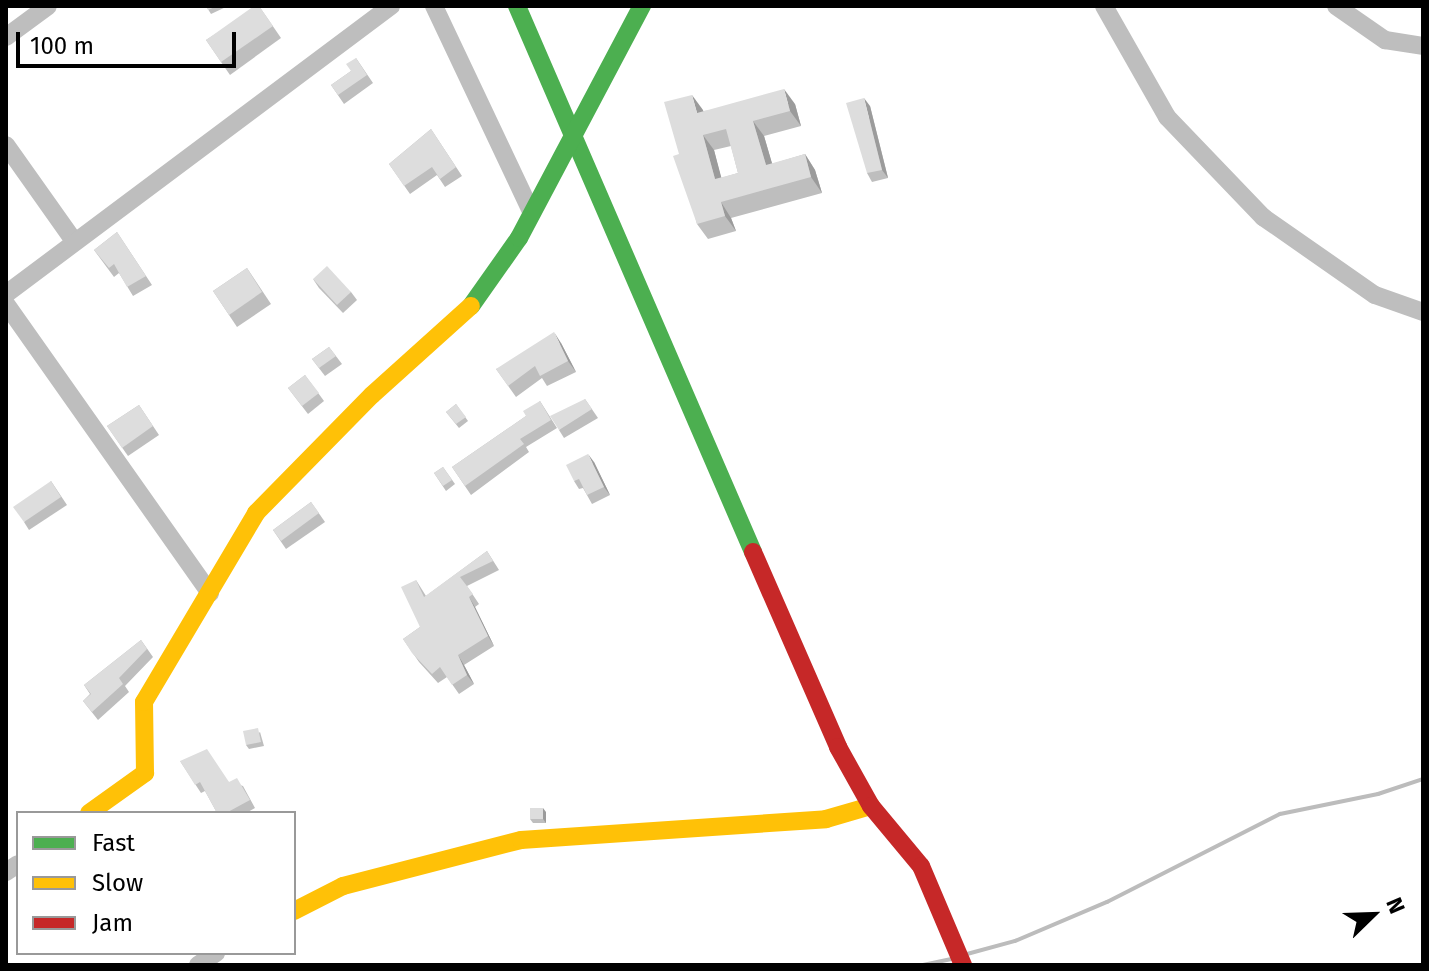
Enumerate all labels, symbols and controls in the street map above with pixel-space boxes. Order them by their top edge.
scale bar [20,16,240,66]
text: 100 m [30,32,94,60]
legend [16,811,296,955]
text: Fast [92,829,135,857]
text: Slow [92,869,143,897]
north arrow [1333,875,1413,955]
text: N [1380,893,1411,917]
text: Jam [92,909,133,937]

